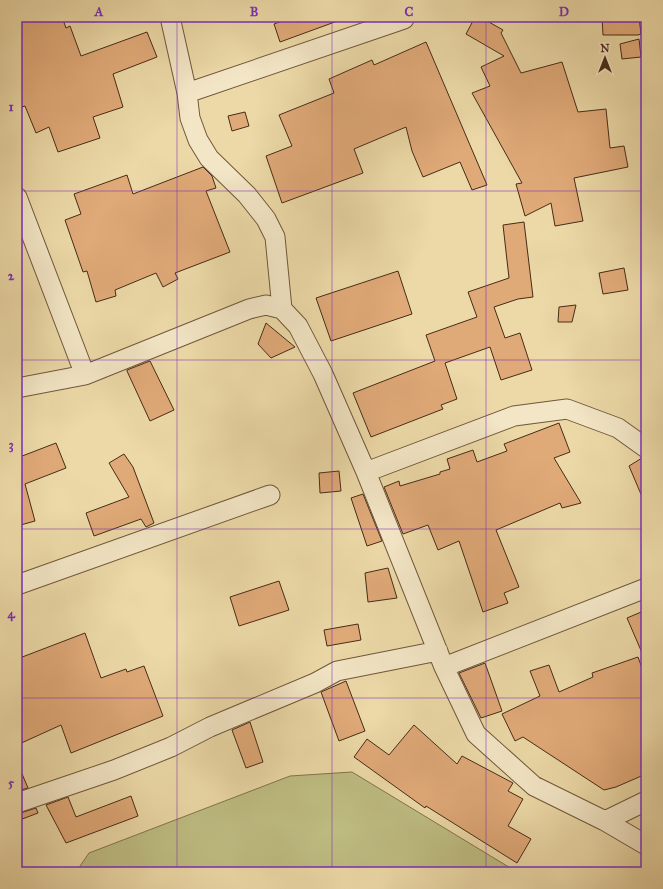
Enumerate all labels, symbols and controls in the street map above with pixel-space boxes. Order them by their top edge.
text: A [94,4,104,20]
text: B [250,4,259,20]
text: C [405,4,414,20]
text: D [559,4,569,20]
north arrow [585,38,625,78]
text: N [600,42,610,55]
text: 1 [8,99,14,115]
text: 2 [8,268,15,284]
text: 3 [8,437,14,453]
text: 4 [7,606,15,622]
text: 5 [8,775,15,791]

